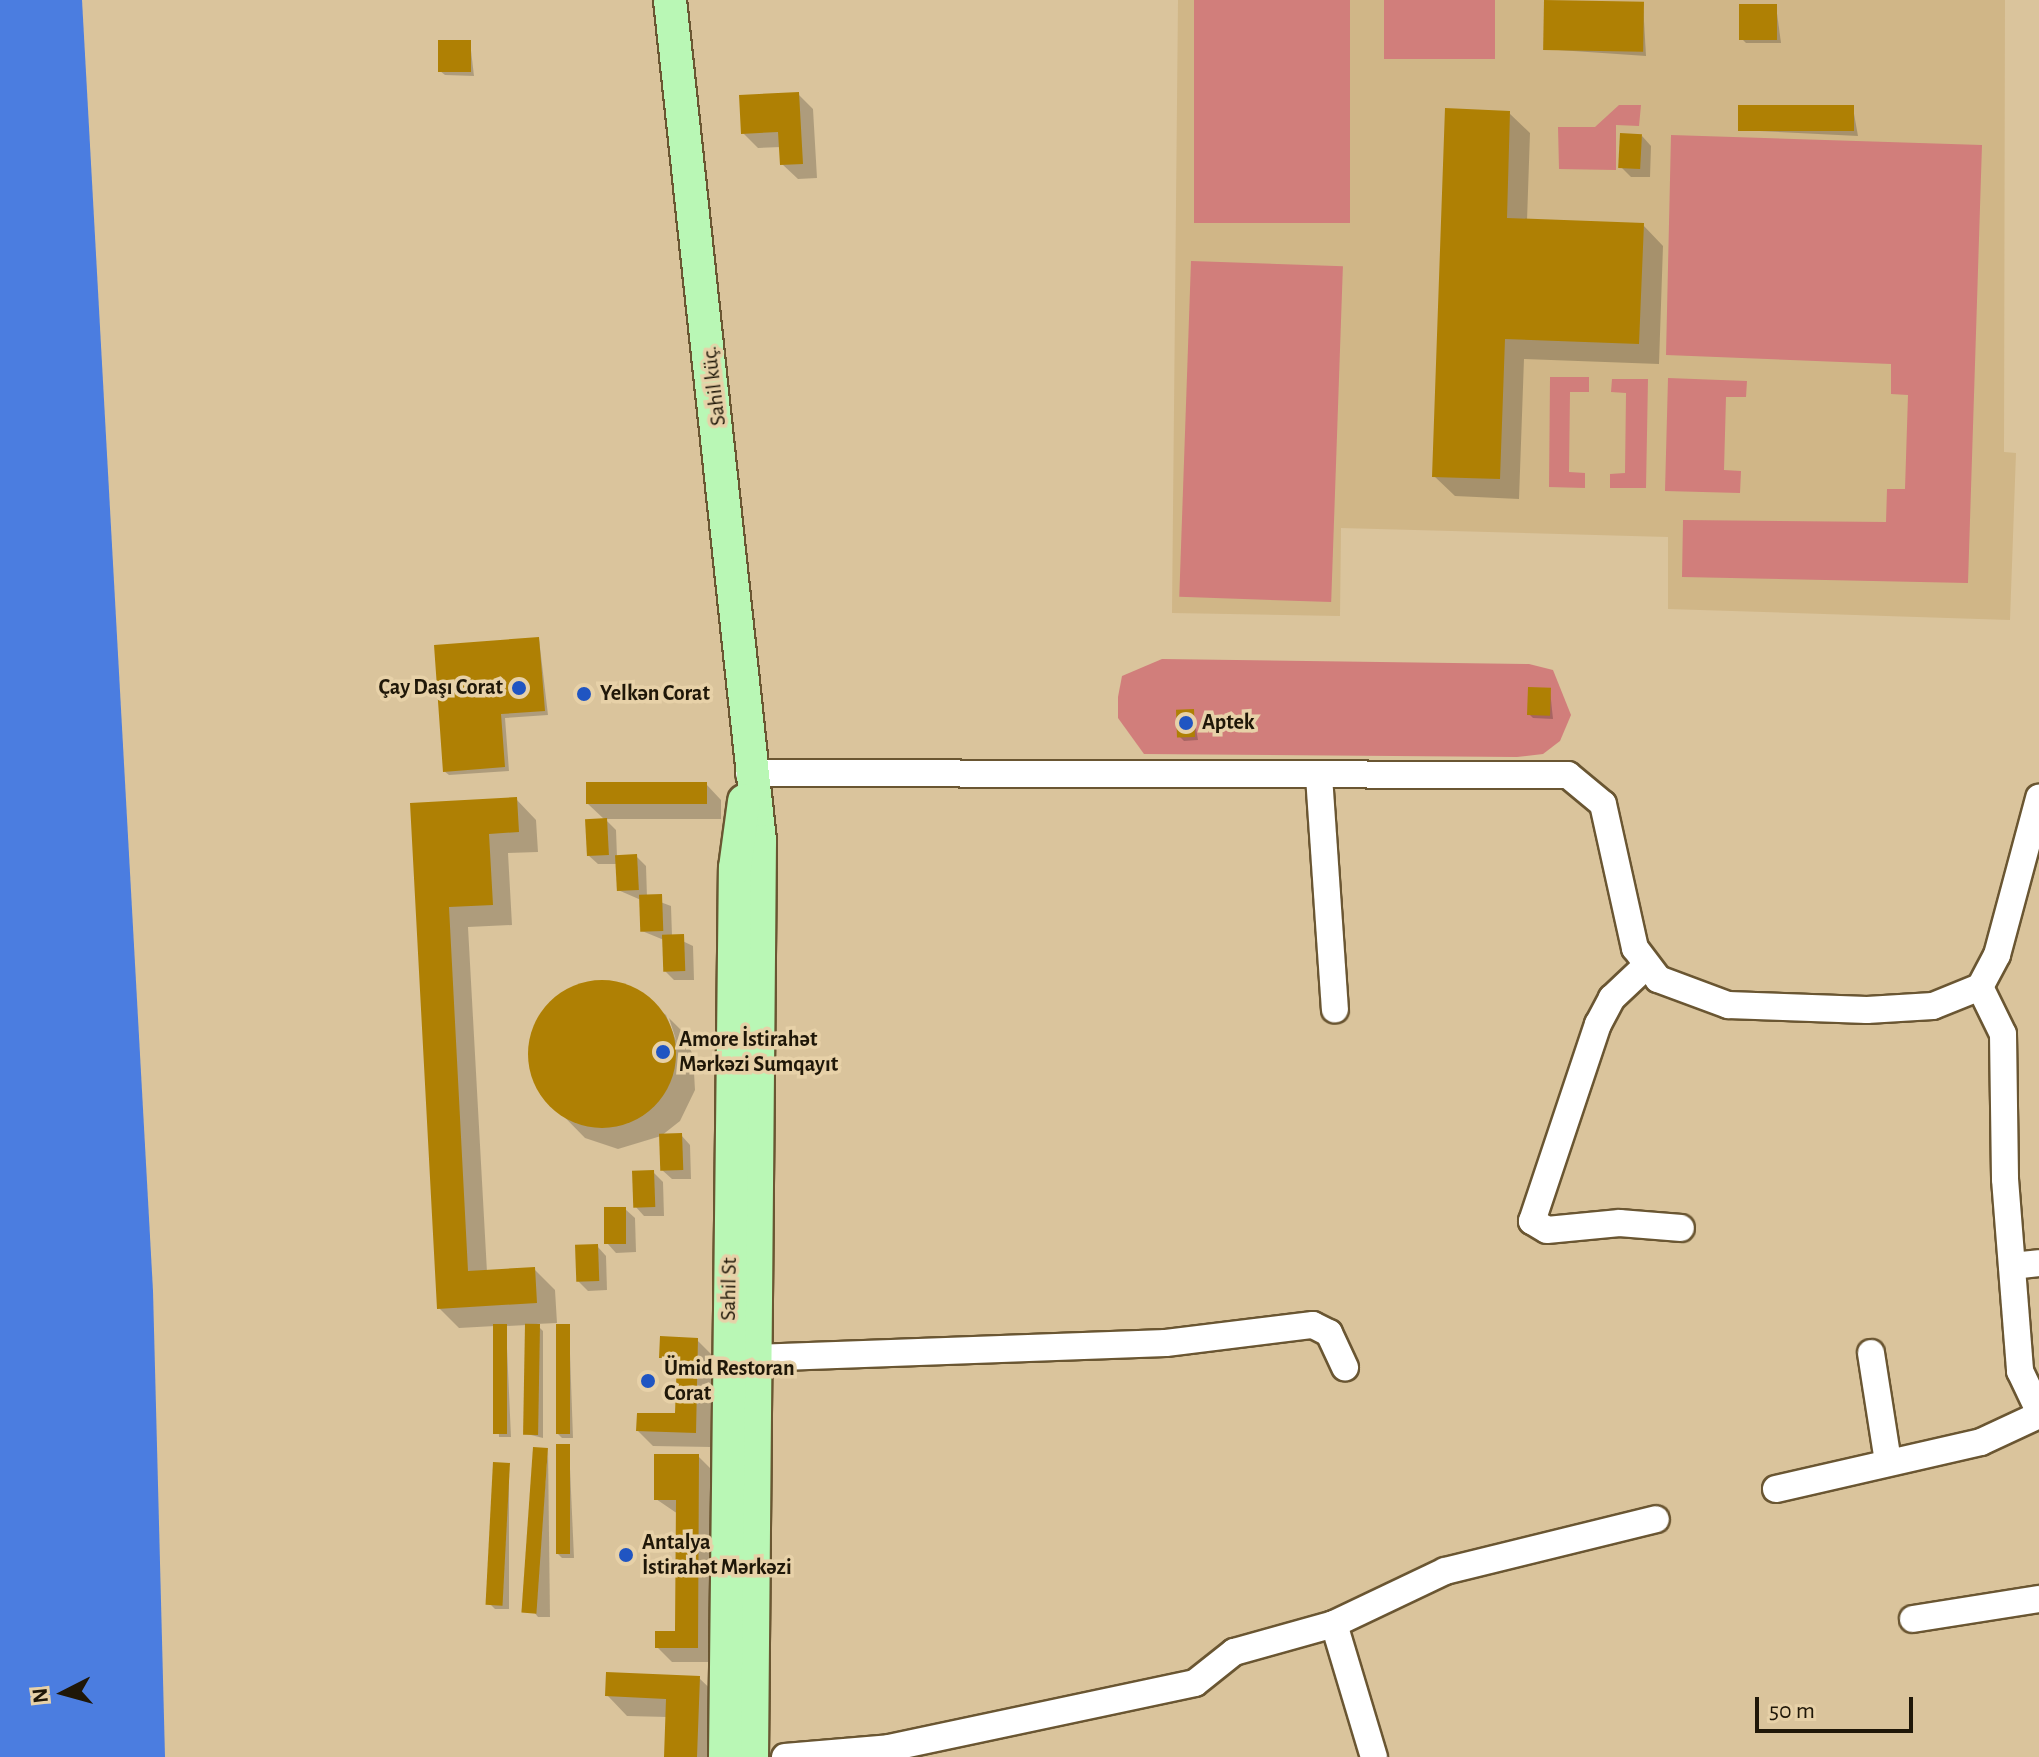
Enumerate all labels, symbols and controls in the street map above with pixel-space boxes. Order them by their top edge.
street label: Sahil küç. [696,345,732,427]
place label: Çay Daşı Corat [378,675,503,701]
marker: Çay Daşı Corat [510,679,528,697]
place label: Yelkən Corat [600,681,710,707]
marker: Yelkən Corat [575,685,593,703]
place label: Aptek [1202,710,1255,736]
marker: Aptek [1177,714,1195,732]
place label: Amore İstirahət Mərkəzi Sumqayıt [679,1026,838,1078]
marker: Amore İstirahət Mərkəzi Sumqayıt [654,1043,672,1061]
street label: Sahil St [715,1257,743,1321]
place label: Ümid Restoran Corat [664,1355,795,1406]
marker: Ümid Restoran Corat [639,1372,657,1390]
place label: Antalya İstirahət Mərkəzi [642,1529,792,1580]
marker: Antalya İstirahət Mərkəzi [617,1546,635,1564]
north arrow [24,1653,104,1733]
scale bar [1759,1681,1917,1731]
text: N [28,1687,52,1704]
text: 50 m [1769,1699,1815,1723]

